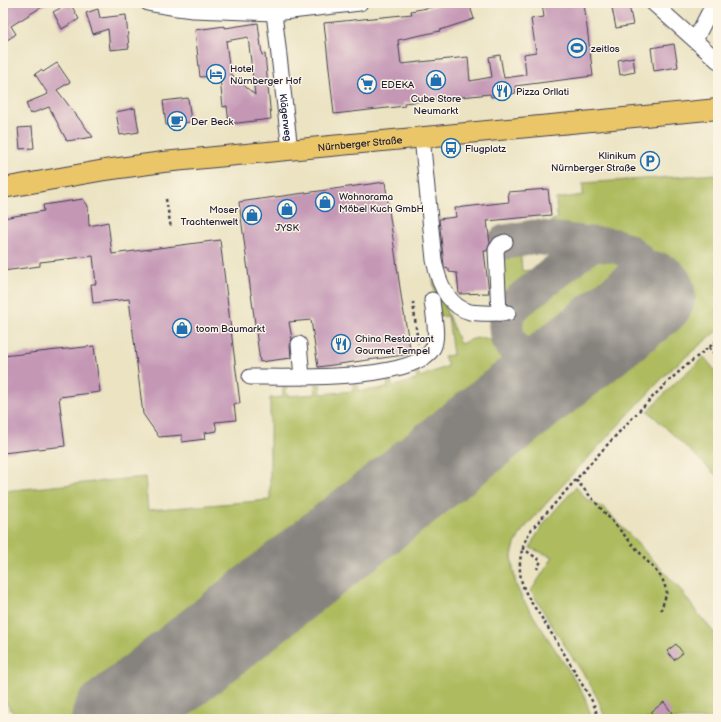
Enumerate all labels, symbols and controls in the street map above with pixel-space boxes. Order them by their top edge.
sports icon: zeitlos [566,37,588,59]
place label: zeitlos [591,43,620,55]
hotel icon: Hotel Nürnberger Hof [205,63,227,85]
place label: Hotel Nürnberger Hof [230,63,302,87]
shop icon: Cube Store Neumarkt [425,69,447,91]
supermarket icon: EDEKA [356,73,378,95]
place label: EDEKA [381,79,415,91]
restaurant icon: Pizza Orllati [491,80,513,102]
place label: Pizza Orllati [516,86,569,98]
street label: Klägerweg [276,93,294,142]
place label: Cube Store Neumarkt [411,93,461,117]
cafe icon: Der Beck [166,110,188,132]
place label: Der Beck [191,116,233,128]
street label: Nürnberger Straße [317,134,403,154]
bus stop icon: Flugplatz [440,137,462,159]
place label: Flugplatz [465,143,506,155]
place label: Klinikum Nürnberger Straße [551,150,636,174]
parking icon: Klinikum Nürnberger Straße [639,150,661,172]
shop icon: Wohnorama Möbel Kuch GmbH [314,191,336,213]
place label: Wohnorama Möbel Kuch GmbH [339,191,424,215]
shop icon: JYSK [276,198,298,220]
place label: Moser Trachtenwelt [180,204,238,228]
shop icon: Moser Trachtenwelt [241,204,263,226]
place label: JYSK [275,222,299,234]
shop icon: toom Baumarkt [171,317,193,339]
place label: toom Baumarkt [196,323,265,335]
restaurant icon: China Restaurant Gourmet Tempel [330,333,352,355]
place label: China Restaurant Gourmet Tempel [355,333,434,357]

